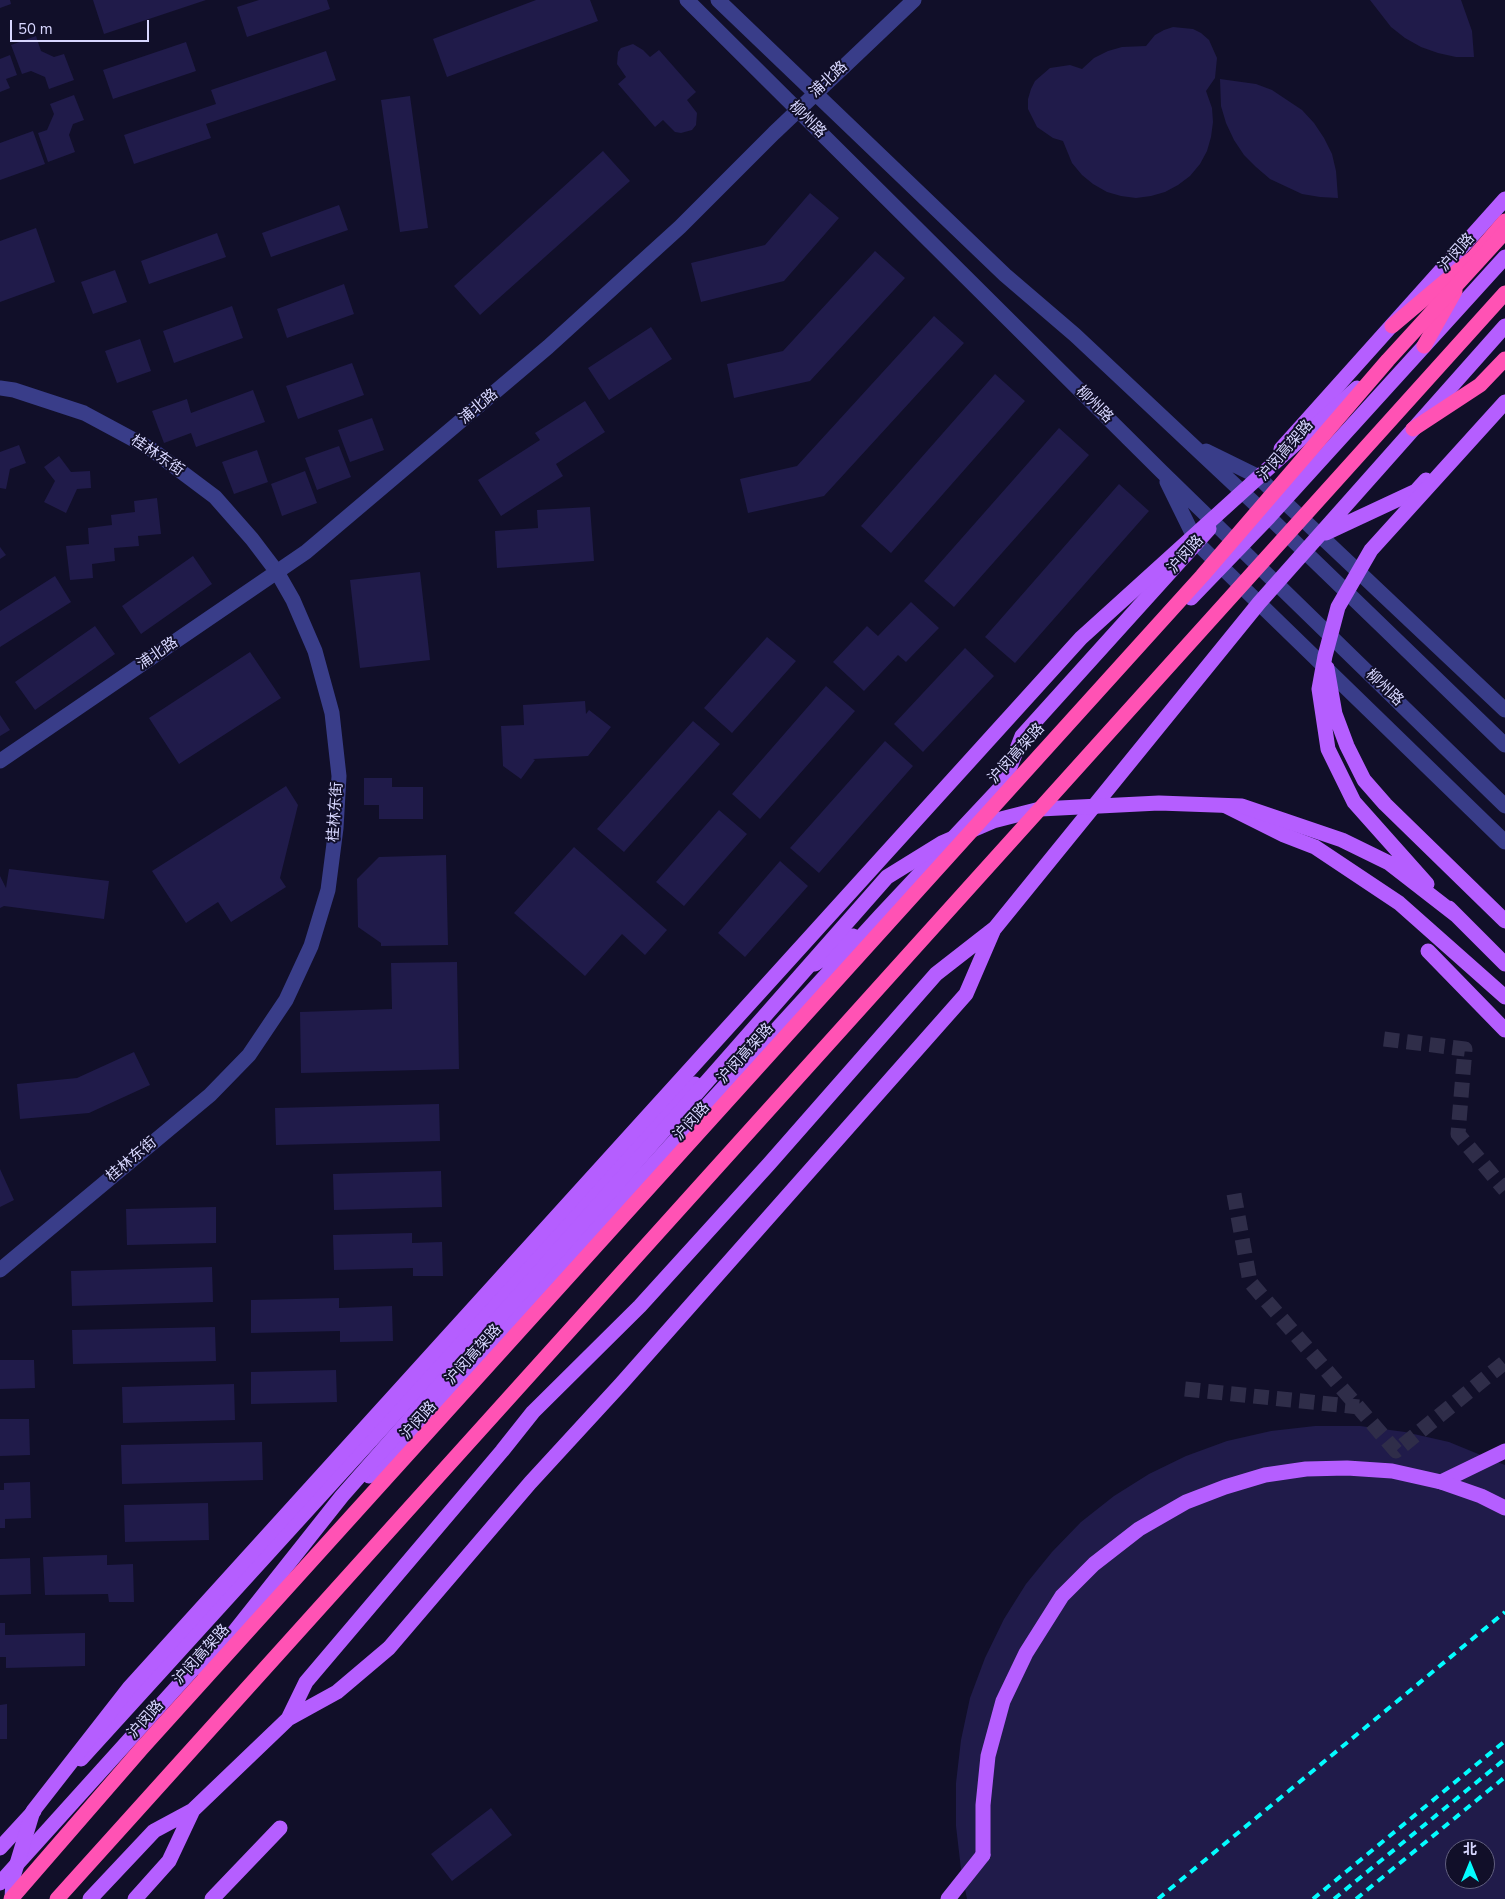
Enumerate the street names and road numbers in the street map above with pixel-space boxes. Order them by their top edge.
street label: 浦北路 [806,58,852,102]
street label: 柳州路 [785,98,829,142]
street label: 沪闵路 [1435,230,1479,276]
street label: 柳州路 [1072,383,1116,427]
street label: 浦北路 [456,386,502,428]
street label: 沪闵高架路 [1255,417,1317,485]
street label: 桂林东街 [127,432,187,480]
street label: 沪闵路 [1164,532,1208,578]
street label: 浦北路 [134,634,182,674]
street label: 柳州路 [1362,666,1406,710]
street label: 沪闵高架路 [985,720,1049,788]
street label: 桂林东街 [325,781,347,843]
street label: 沪闵高架路 [714,1020,778,1088]
street label: 沪闵路 [670,1099,714,1145]
street label: 桂林东街 [103,1134,161,1186]
street label: 沪闵高架路 [442,1321,506,1389]
street label: 沪闵路 [397,1398,441,1444]
street label: 沪闵高架路 [170,1621,234,1689]
street label: 沪闵路 [124,1697,168,1743]

